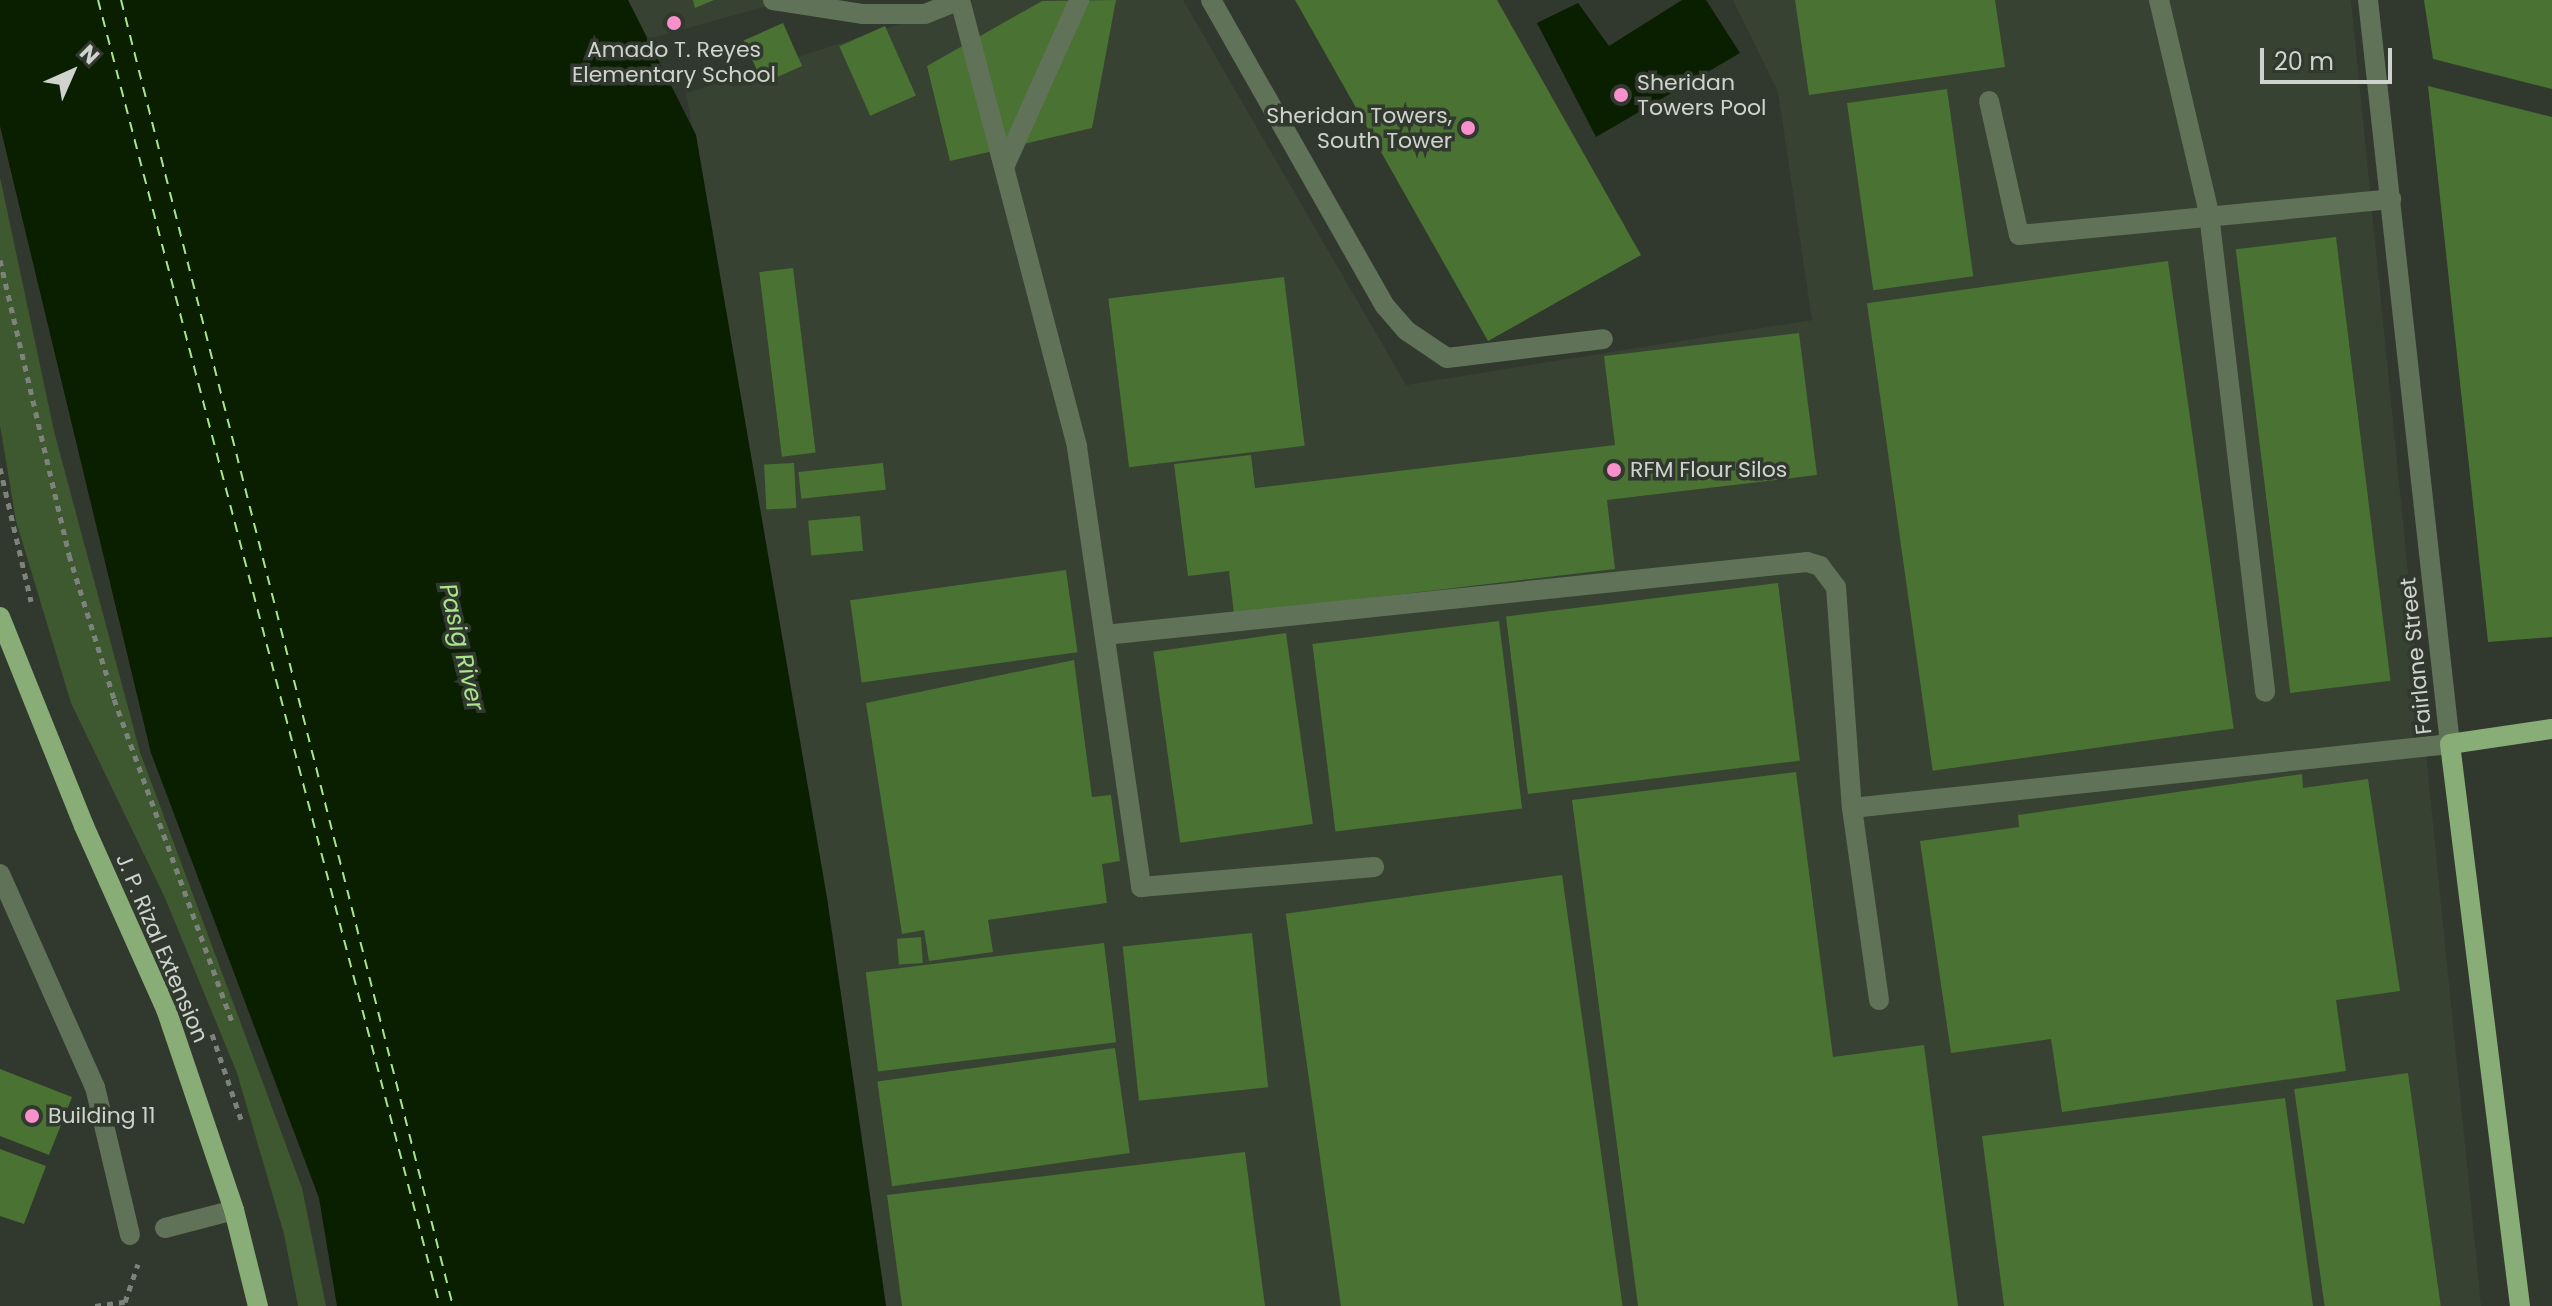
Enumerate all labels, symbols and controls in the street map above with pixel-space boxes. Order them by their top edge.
marker: Amado T. Reyes Elementary School [665,14,683,32]
north arrow [32,32,112,112]
scale bar [2264,32,2396,82]
place label: Amado T. Reyes Elementary School [572,36,776,88]
text: N [73,38,106,71]
text: 20 m [2274,45,2334,78]
place label: Sheridan Towers Pool [1637,69,1767,120]
marker: Sheridan Towers Pool [1612,86,1630,104]
place label: Sheridan Towers, South Tower [1266,102,1452,154]
marker: Sheridan Towers, South Tower [1459,119,1477,137]
place label: RFM Flour Silos [1630,457,1787,483]
marker: RFM Flour Silos [1605,461,1623,479]
street label: Fairlane Street [2395,576,2437,736]
water label: Pasig River [433,581,491,713]
street label: J. P. Rizal Extension [110,849,214,1047]
place label: Building 11 [48,1103,156,1129]
marker: Building 11 [23,1107,41,1125]

